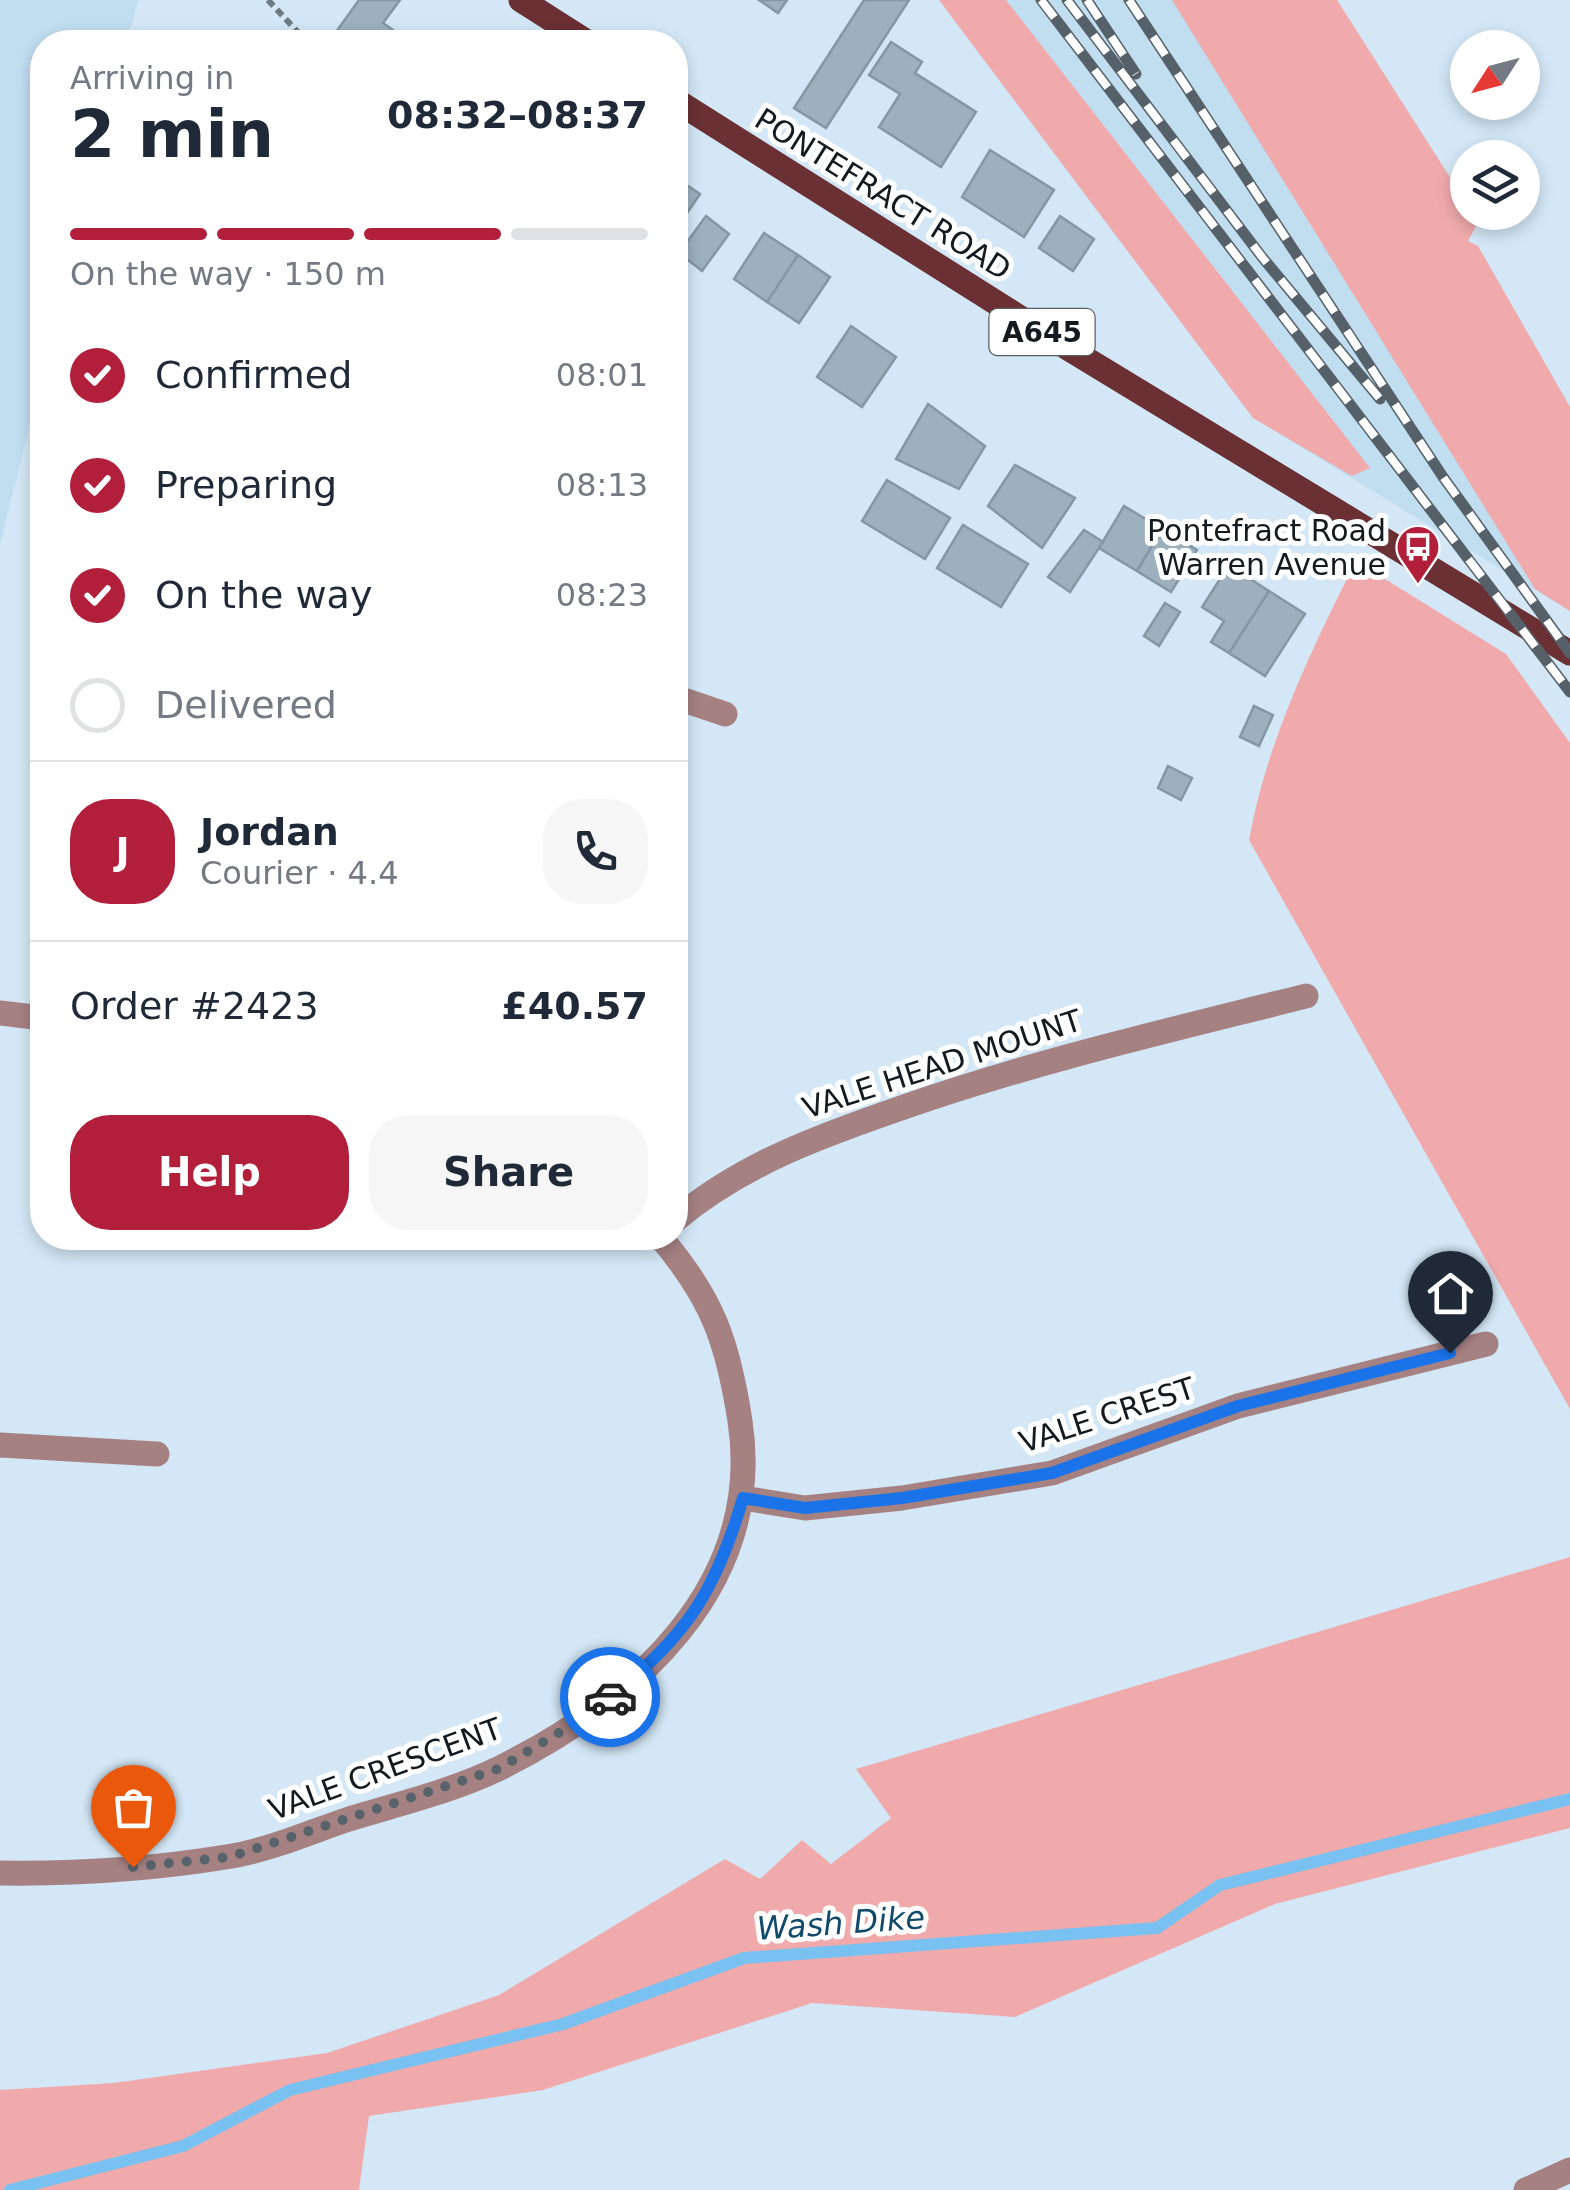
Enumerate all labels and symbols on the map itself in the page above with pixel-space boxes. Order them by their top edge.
north arrow [1450,30,1540,120]
street label: PONTEFRACT ROAD [749,101,1017,287]
road number: A645 [990,309,1094,355]
place label: Pontefract Road Warren Avenue [1147,513,1386,582]
bus stop icon: Pontefract Road Warren Avenue [1395,524,1441,585]
street label: VALE HEAD MOUNT [798,1002,1087,1126]
pin [1408,1251,1493,1354]
street label: VALE CREST [1015,1370,1200,1460]
courier [560,1647,660,1747]
street label: VALE CRESCENT [264,1710,507,1827]
pin [91,1765,176,1868]
water label: Wash Dike [756,1898,926,1948]

